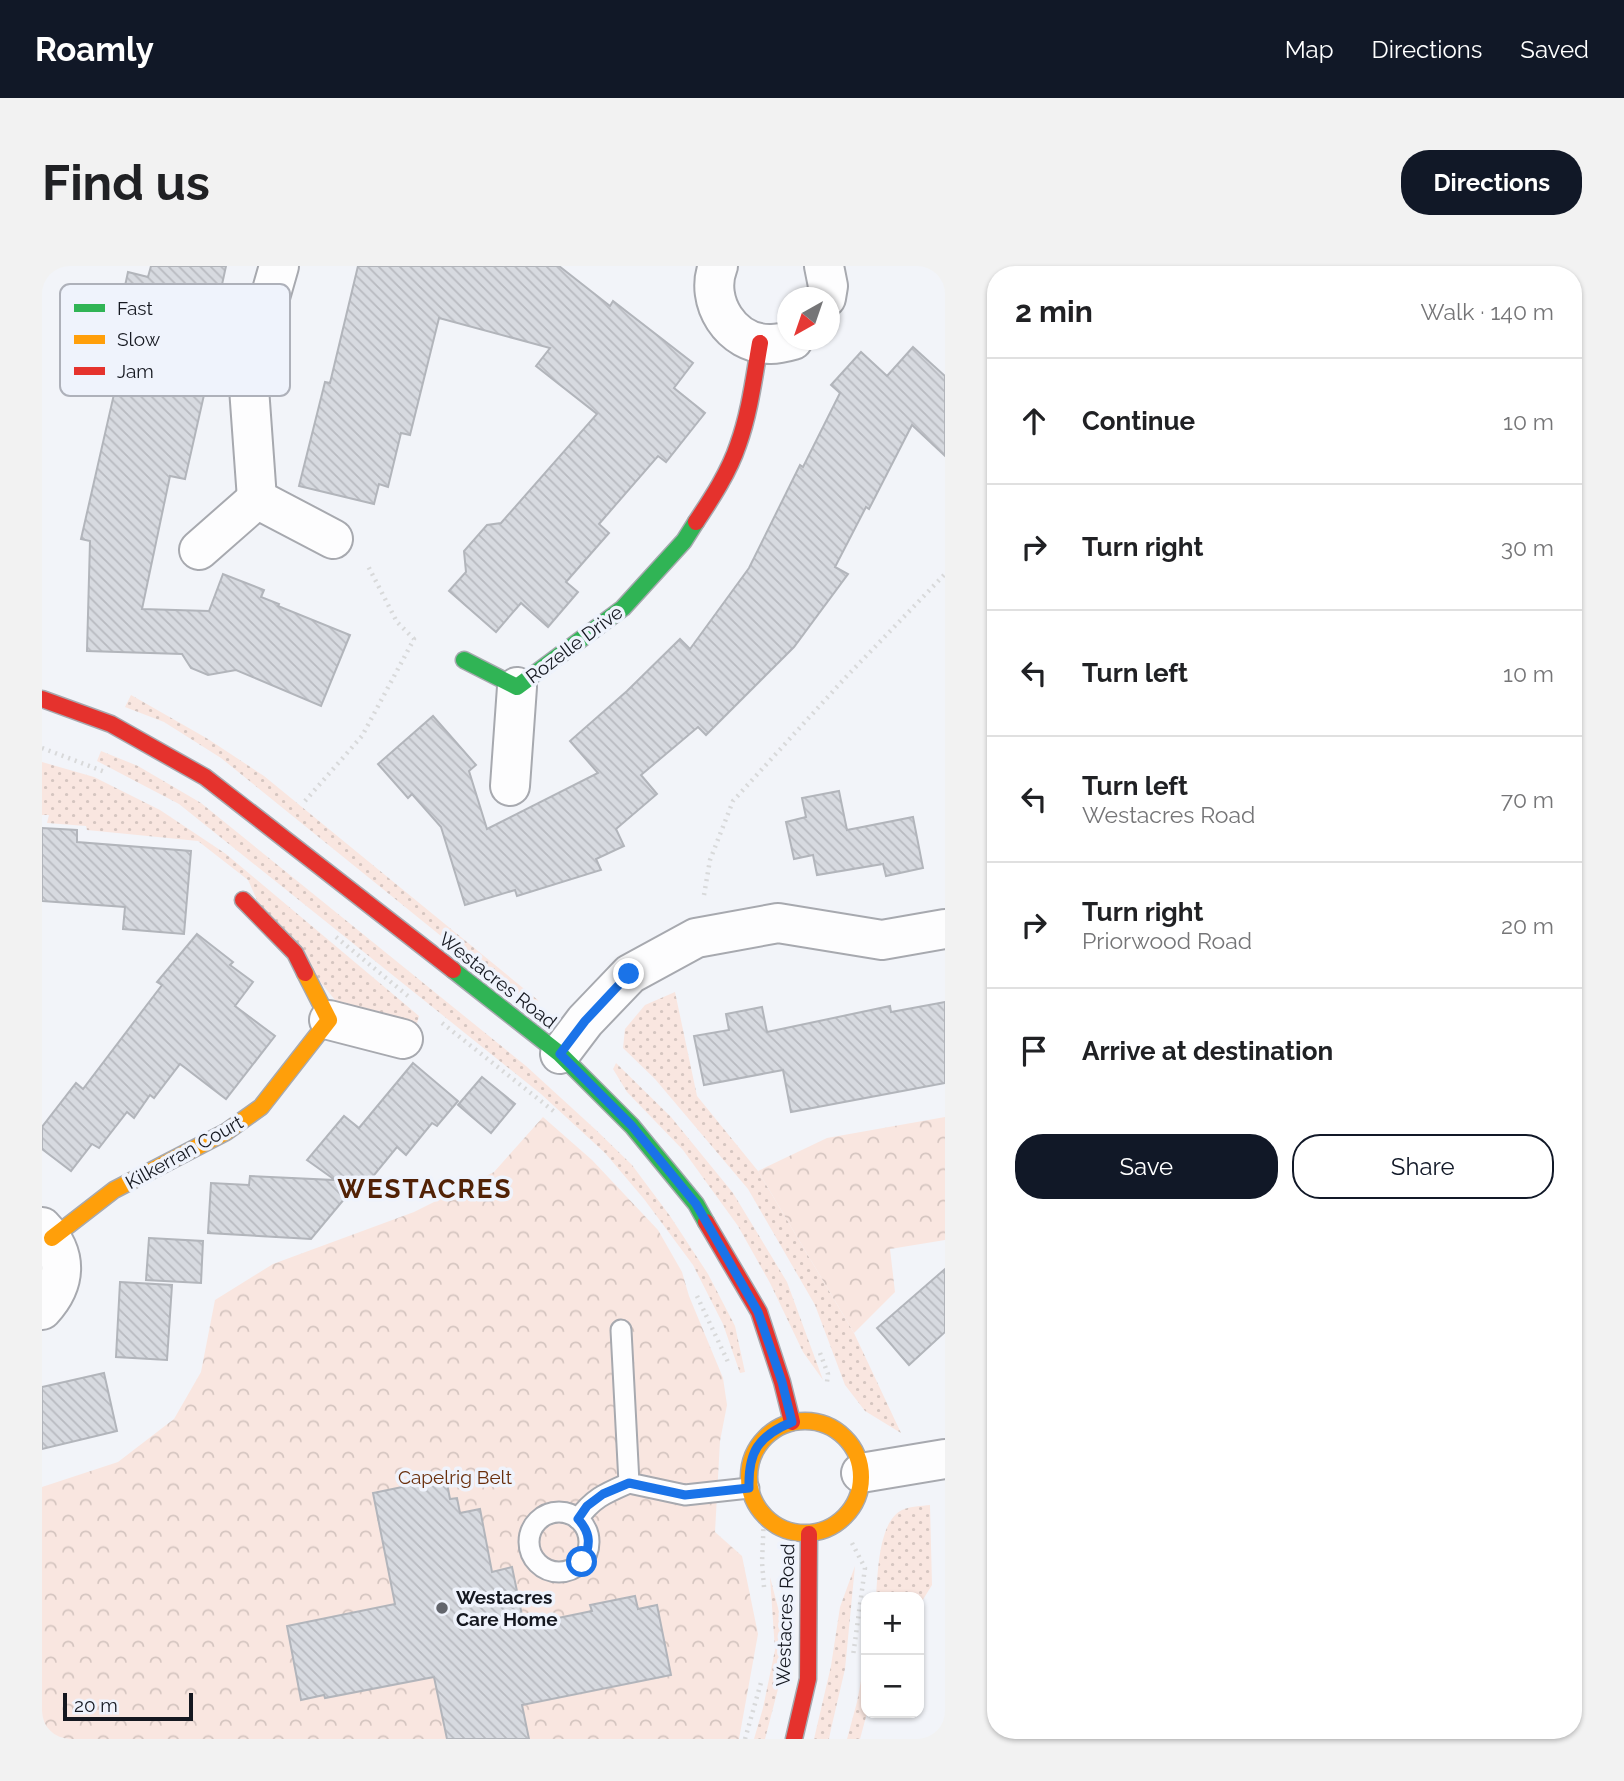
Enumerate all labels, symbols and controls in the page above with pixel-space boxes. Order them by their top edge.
text: Roamly [35,30,154,69]
text: Map [1285,35,1334,64]
text: Directions [1372,35,1482,64]
text: Saved [1520,35,1589,64]
button: Directions [1401,150,1582,215]
text: Find us [42,154,210,211]
legend [60,284,290,396]
north arrow [777,287,840,350]
text: 2 min [1015,294,1093,329]
text: Fast [117,297,153,319]
text: Walk · 140 m [1421,298,1554,325]
text: Slow [117,328,161,350]
text: Jam [117,360,154,382]
icon: ahead [1015,402,1053,440]
text: Continue [1082,406,1195,436]
text: 10 m [1503,408,1554,435]
icon: right [1015,528,1053,566]
text: Turn right [1082,532,1203,562]
text: 30 m [1501,534,1554,561]
street label: Rozelle Drive [521,601,627,687]
icon: left [1015,654,1053,692]
text: Turn left [1082,658,1188,688]
text: 10 m [1503,660,1554,687]
text: Turn left [1082,771,1188,801]
icon: left [1015,780,1053,818]
text: 70 m [1501,786,1554,813]
text: Westacres Road [1082,801,1255,828]
text: Turn right [1082,897,1203,927]
icon: right [1015,906,1053,944]
text: 20 m [1501,912,1554,939]
street label: Westacres Road [435,927,561,1033]
text: Priorwood Road [1082,927,1252,954]
route end [613,958,644,989]
icon: arrive [1015,1032,1053,1070]
text: Arrive at destination [1082,1036,1333,1066]
street label: Kilkerran Court [122,1110,247,1193]
button: Save [1015,1134,1278,1199]
button: Share [1292,1134,1554,1199]
district label: WESTACRES [338,1174,512,1204]
park label: Capelrig Belt [398,1466,513,1488]
street label: Westacres Road [772,1543,798,1687]
route start [566,1546,597,1577]
place label: Westacres Care Home [456,1586,558,1630]
map controls [861,1592,924,1718]
button: + [861,1592,924,1655]
marker: Westacres Care Home [434,1600,450,1616]
button: − [861,1655,924,1718]
scale bar [63,1690,192,1722]
text: 20 m [74,1694,118,1716]

